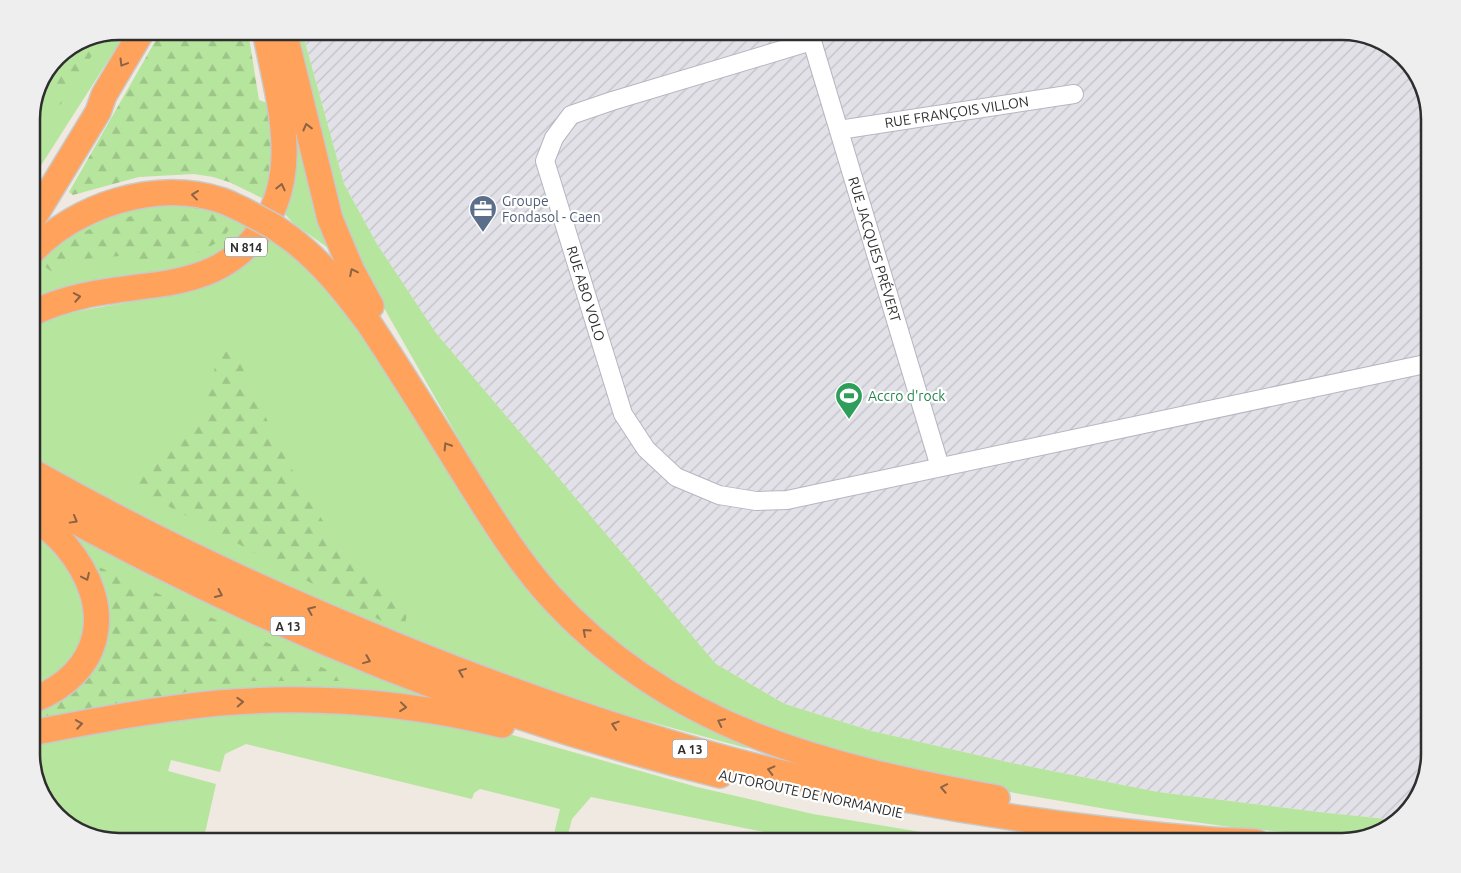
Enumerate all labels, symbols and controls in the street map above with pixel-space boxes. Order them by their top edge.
one-way arrow [119,58,129,67]
street label: RUE FRANÇOIS VILLON [883,93,1030,131]
one-way arrow [302,122,313,131]
street label: RUE JACQUES PRÉVERT [845,175,904,324]
one-way arrow [275,183,286,192]
one-way arrow [190,190,198,201]
place label: Groupe Fondasol - Caen [502,193,601,225]
office icon: Groupe Fondasol - Caen [468,194,498,233]
road number: N 814 [225,238,267,256]
street label: RUE ABO VOLO [564,244,608,343]
one-way arrow [349,268,359,277]
one-way arrow [73,293,81,303]
sports icon: Accro d'rock [834,381,864,420]
place label: Accro d'rock [868,388,945,404]
one-way arrow [444,443,454,452]
one-way arrow [69,514,78,524]
one-way arrow [80,572,91,581]
one-way arrow [214,588,223,599]
one-way arrow [307,606,316,616]
road number: A 13 [270,616,306,636]
one-way arrow [583,629,592,638]
one-way arrow [362,653,371,664]
one-way arrow [458,668,466,678]
one-way arrow [237,696,245,707]
one-way arrow [399,701,407,712]
one-way arrow [718,718,727,728]
one-way arrow [75,719,84,729]
one-way arrow [611,721,620,731]
road number: A 13 [672,740,708,759]
one-way arrow [768,766,776,776]
street label: AUTOROUTE DE NORMANDIE [717,767,905,821]
one-way arrow [939,783,948,793]

